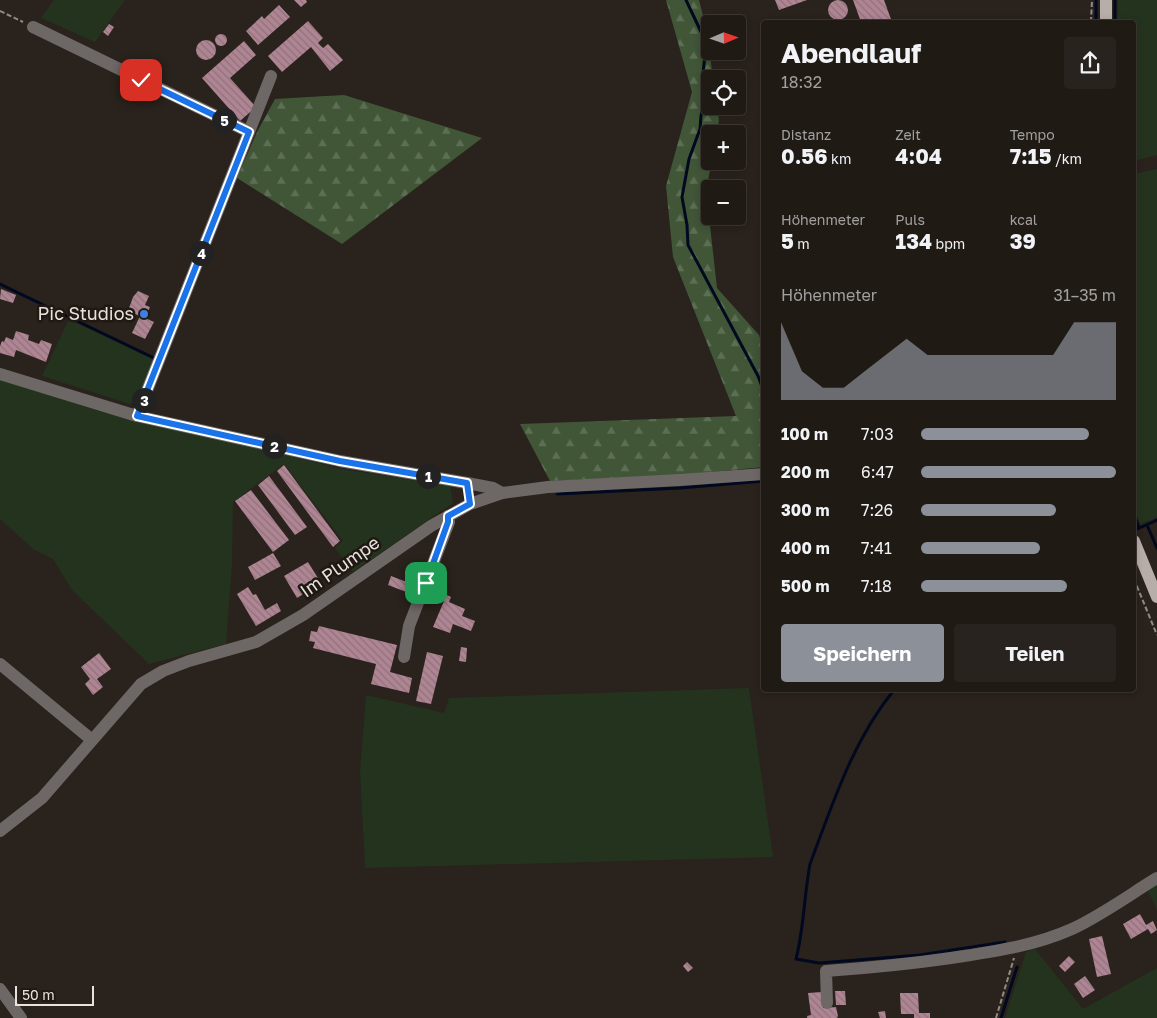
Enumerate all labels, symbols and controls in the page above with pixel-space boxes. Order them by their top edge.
north arrow [701,15,746,60]
map controls [701,15,746,225]
text: Abendlauf [781,36,921,69]
button: share [1064,37,1116,89]
pin [120,59,162,101]
icon: check [127,66,155,94]
button: locate [701,70,746,115]
text: 18:32 [781,72,822,92]
pin: 5 [212,108,236,132]
text: 5 [220,112,229,129]
button: + [701,125,746,170]
text: Distanz [781,126,831,143]
text: Zeit [895,126,921,143]
text: Tempo [1010,126,1055,143]
text: 0.56 [781,143,828,169]
text: 4:04 [895,143,942,169]
text: 7:15 [1010,143,1051,169]
text: km [828,150,851,167]
text: /km [1051,150,1082,167]
button: − [701,180,746,225]
text: Höhenmeter [781,211,865,228]
text: Puls [895,211,925,228]
text: kcal [1010,211,1037,228]
text: 5 [781,228,794,254]
text: 134 [895,228,932,254]
text: 39 [1010,228,1036,254]
text: m [794,235,810,252]
text: bpm [932,235,965,252]
pin: 4 [188,240,214,266]
text: 4 [197,245,206,262]
text: Höhenmeter [781,285,877,305]
text: 31–35 m [1054,285,1116,305]
place label: Pic Studios [38,302,134,324]
marker: Pic Studios [138,308,150,320]
pin: 3 [132,388,156,412]
text: 3 [140,392,149,409]
text: 100 m [781,424,828,444]
text: 7:03 [861,424,894,444]
pin: 2 [262,434,286,458]
text: 2 [270,438,279,455]
text: 200 m [781,462,830,482]
text: 6:47 [861,462,894,482]
pin: 1 [416,464,440,488]
text: 1 [425,468,432,485]
text: 300 m [781,500,830,520]
text: 7:26 [861,500,893,520]
street label: Im Plumpe [295,531,383,602]
text: 400 m [781,538,830,558]
text: 7:41 [861,538,892,558]
pin [405,562,447,604]
icon: arrive [412,569,440,597]
text: 500 m [781,576,830,596]
text: 7:18 [861,576,892,596]
button: Speichern [781,624,944,682]
button: Teilen [954,624,1116,682]
scale bar [15,983,94,1006]
text: 50 m [22,986,55,1003]

